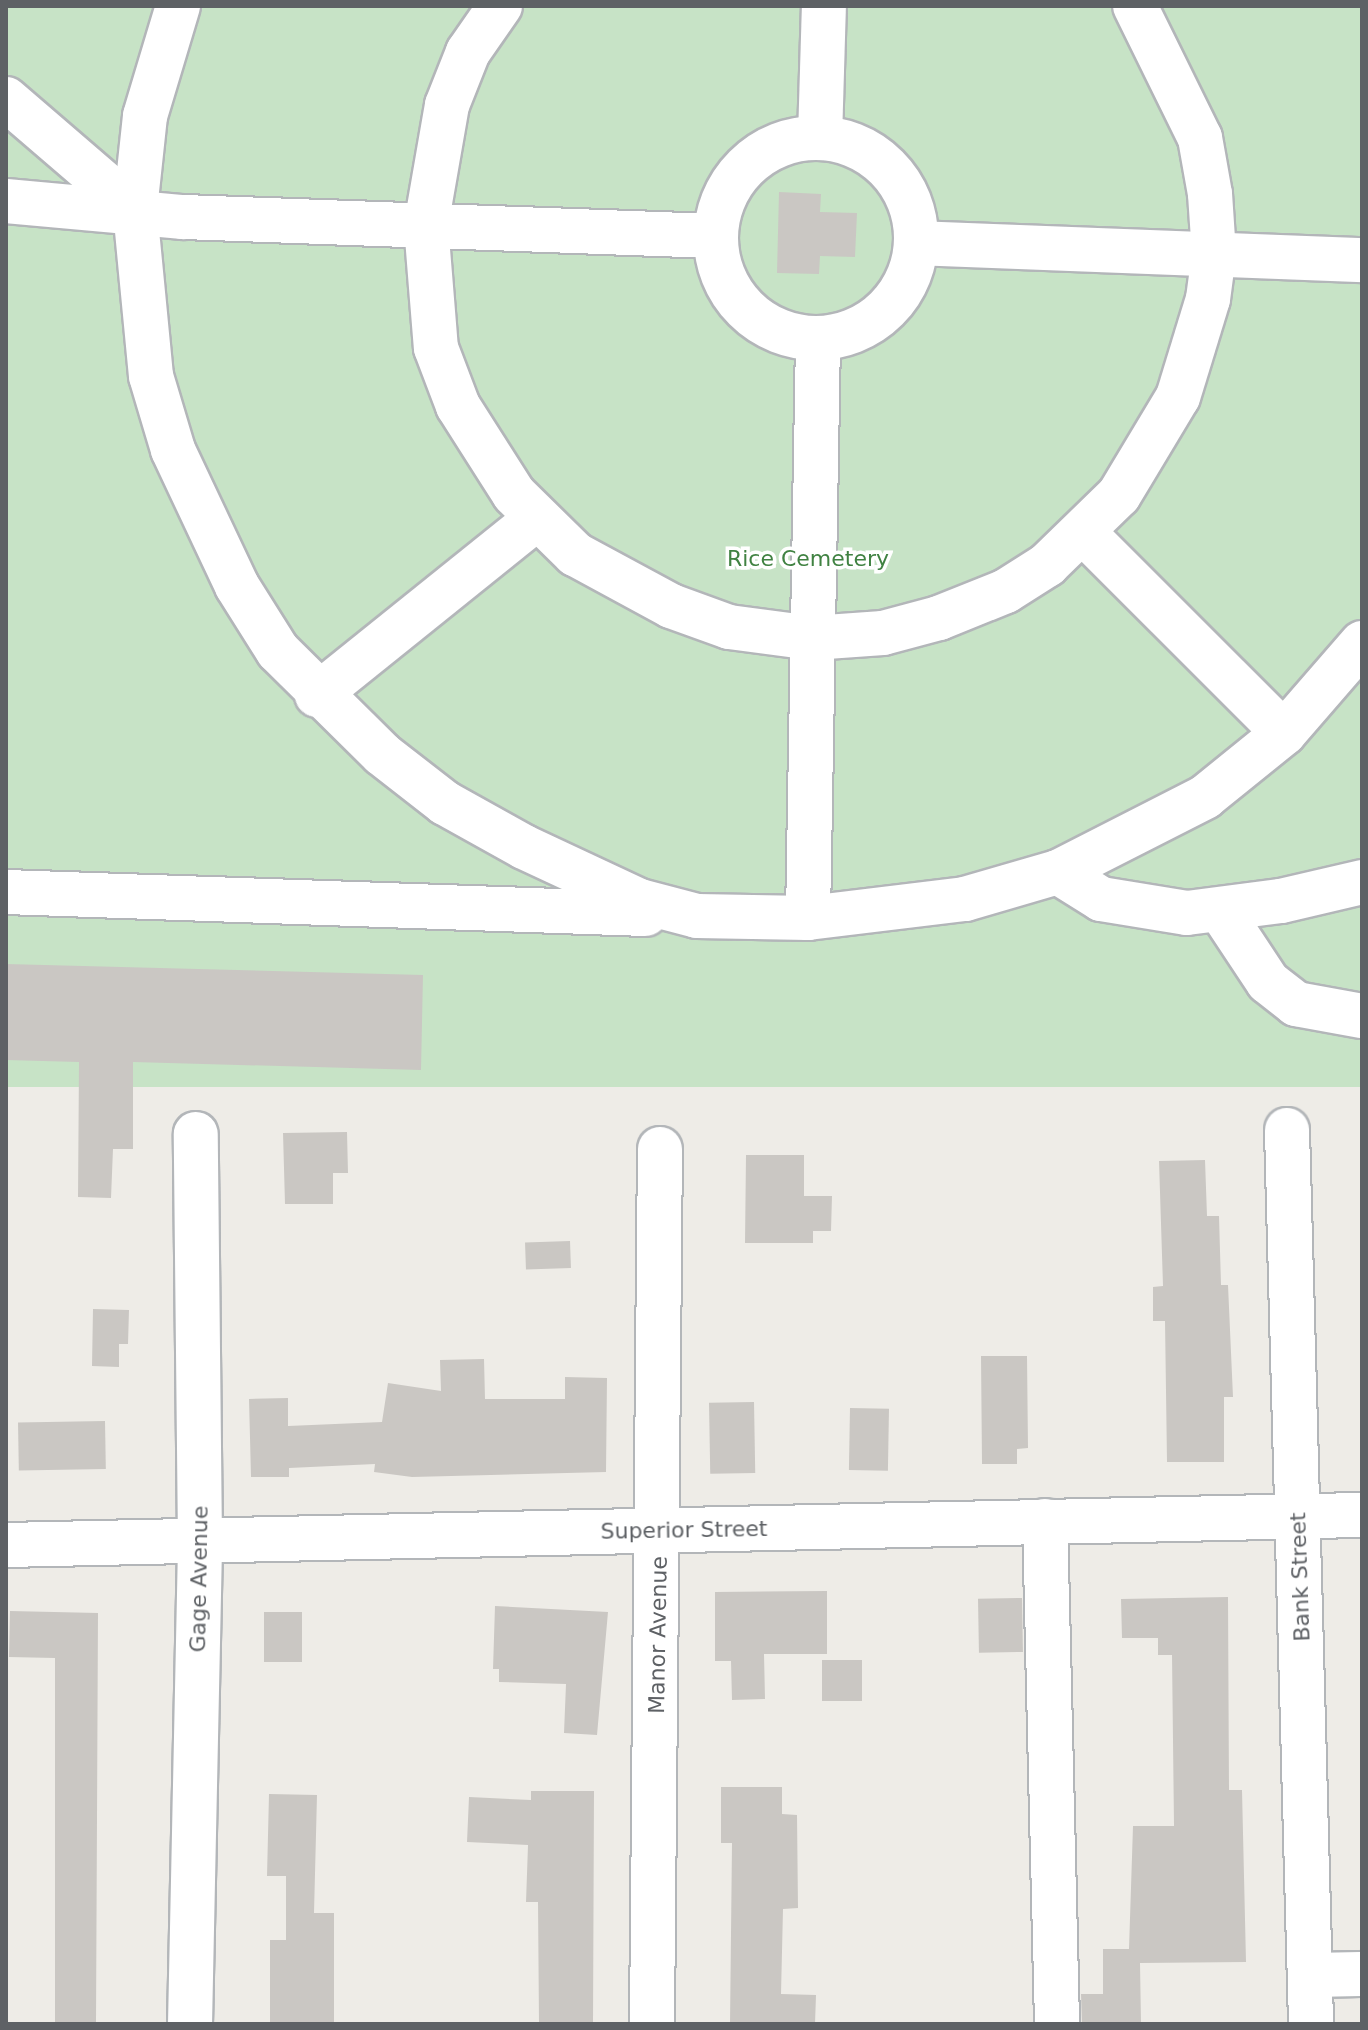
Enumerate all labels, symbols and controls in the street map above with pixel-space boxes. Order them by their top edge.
park label: Rice Cemetery [727,546,889,572]
street label: Gage Avenue [185,1505,213,1653]
street label: Bank Street [1285,1512,1315,1642]
street label: Superior Street [600,1515,768,1545]
street label: Manor Avenue [643,1556,673,1714]

